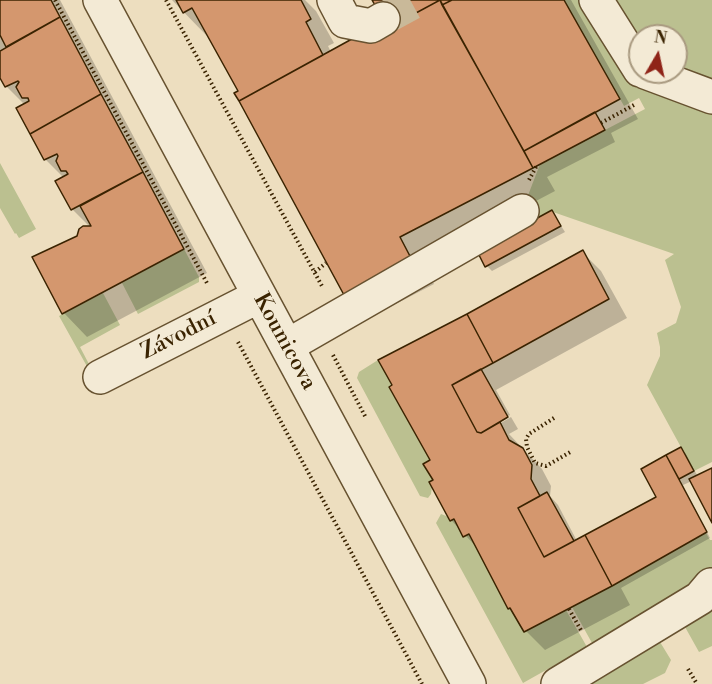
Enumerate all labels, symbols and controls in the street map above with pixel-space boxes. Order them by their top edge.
north arrow [628,24,688,84]
text: N [653,27,668,49]
street label: Kounicova [247,289,321,395]
street label: Závodní [137,306,221,366]

